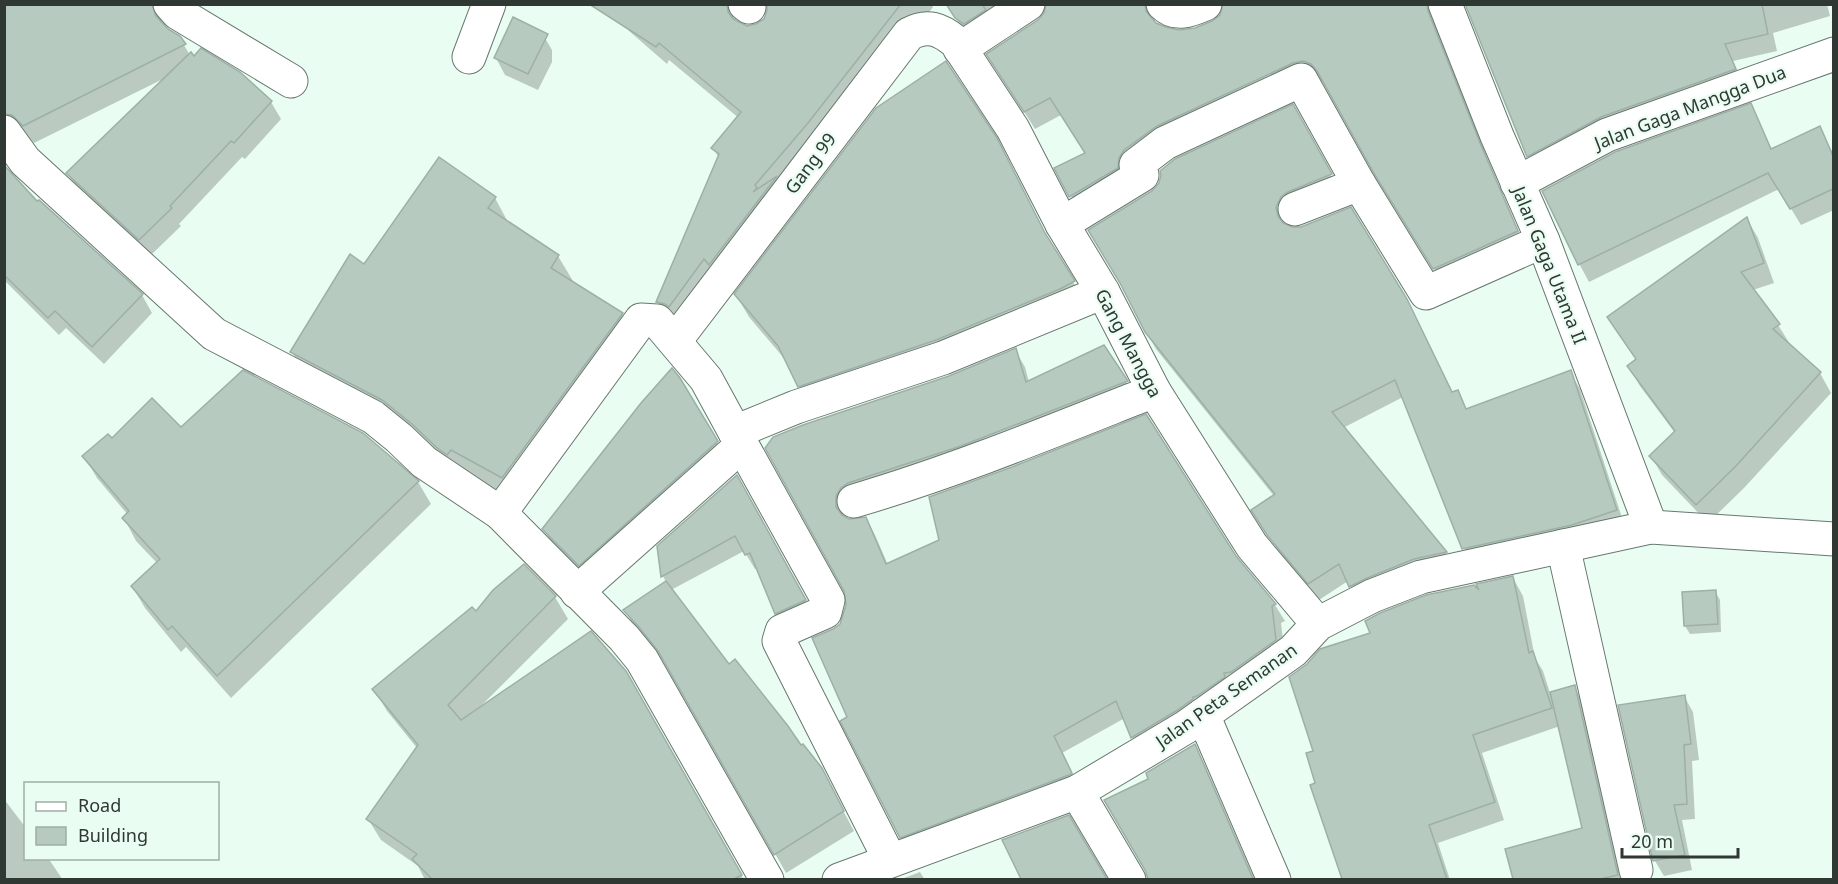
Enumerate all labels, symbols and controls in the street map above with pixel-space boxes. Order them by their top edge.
street label: Jalan Gaga Mangga Dua [1589,59,1789,155]
street label: Gang 99 [779,128,841,198]
street label: Jalan Gaga Utama II [1507,181,1593,347]
street label: Gang Mangga [1090,284,1168,402]
street label: Jalan Peta Semanan [1149,637,1301,754]
legend [24,782,219,860]
text: Road [78,793,121,817]
scale bar [1622,821,1738,859]
text: Building [78,823,148,847]
text: 20 m [1631,829,1673,853]

